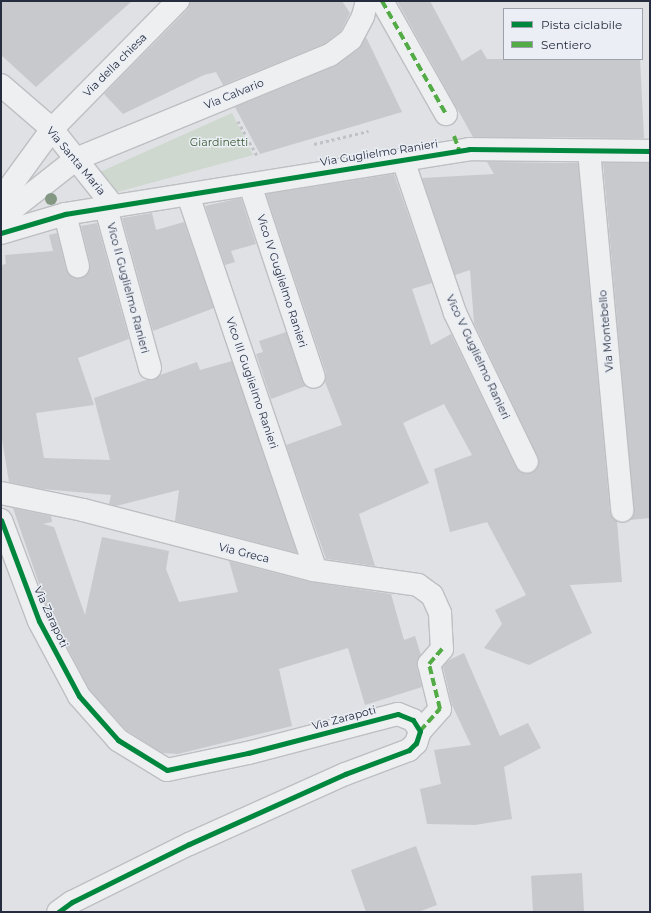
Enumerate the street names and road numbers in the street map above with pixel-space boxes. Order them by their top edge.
street label: Via della chiesa [81,31,149,99]
street label: Via Calvario [202,76,266,112]
street label: Via Santa Maria [44,124,108,198]
street label: Via Guglielmo Ranieri [319,137,439,169]
street label: Vico IV Guglielmo Ranieri [254,213,310,349]
street label: Vico II Guglielmo Ranieri [104,221,152,355]
street label: Via Montebello [596,289,616,373]
street label: Vico V Guglielmo Ranieri [443,293,513,421]
street label: Vico III Guglielmo Ranieri [223,315,281,451]
street label: Via Greca [217,540,271,566]
street label: Via Zarapoti [31,584,71,650]
street label: Via Zarapoti [311,703,377,733]

